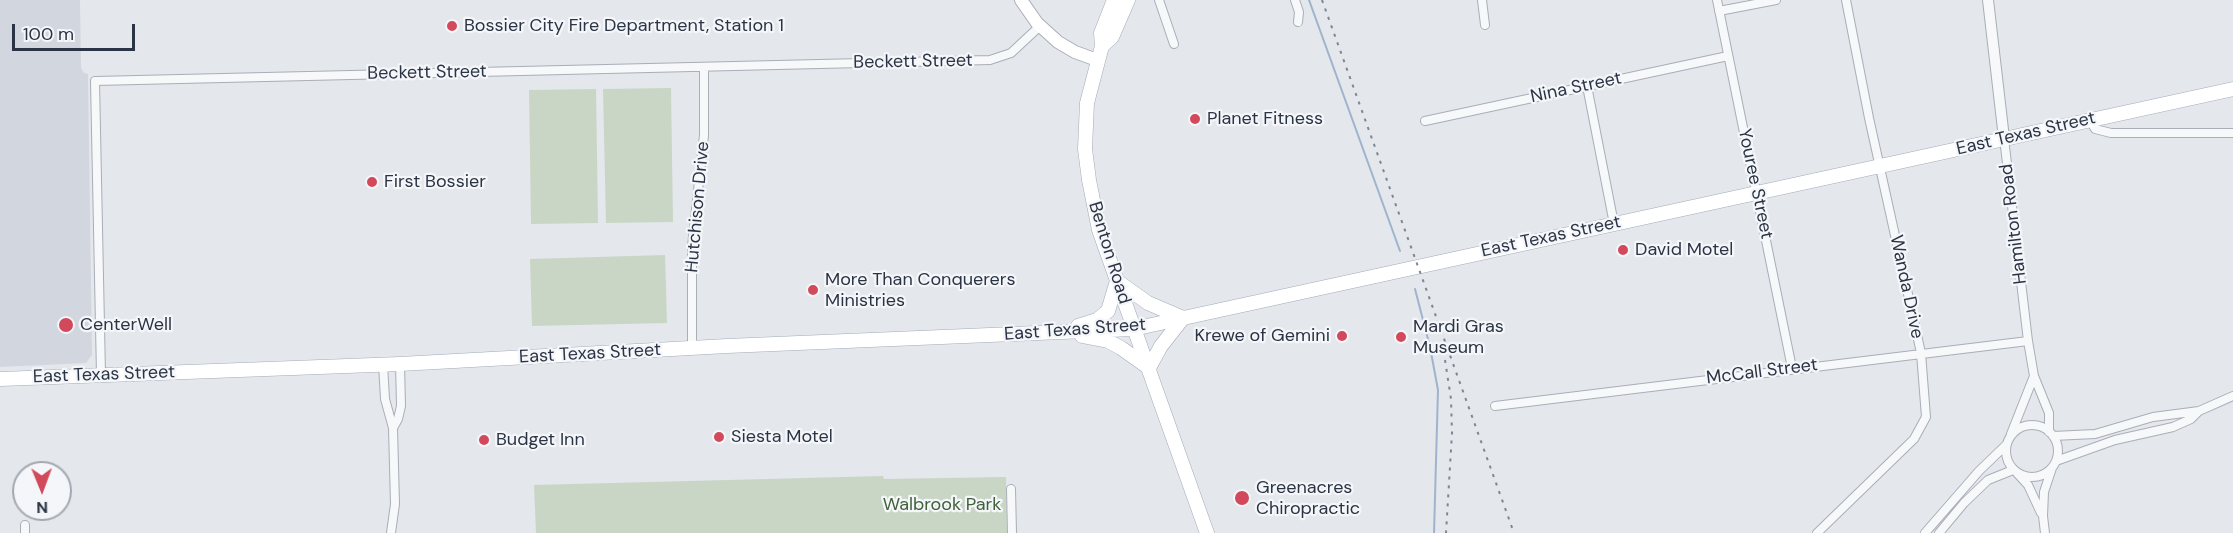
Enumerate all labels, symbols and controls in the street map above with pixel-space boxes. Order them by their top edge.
scale bar [15,12,138,50]
place label: Bossier City Fire Department, Station 1 [464,15,784,37]
marker: Bossier City Fire Department, Station 1 [445,19,459,33]
text: 100 m [23,22,74,46]
street label: Beckett Street [853,50,973,74]
street label: Beckett Street [367,61,487,85]
street label: Nina Street [1528,68,1624,108]
street label: East Texas Street [1954,107,2098,161]
place label: Planet Fitness [1207,108,1323,130]
marker: Planet Fitness [1188,112,1202,126]
street label: Youree Street [1733,127,1777,241]
street label: Hutchison Drive [681,140,715,274]
street label: Hamilton Road [1996,163,2032,285]
place label: First Bossier [384,171,486,193]
marker: First Bossier [365,175,379,189]
street label: Benton Road [1083,199,1135,307]
street label: East Texas Street [1479,212,1623,262]
street label: Wanda Drive [1885,233,1927,341]
place label: David Motel [1635,239,1733,261]
marker: David Motel [1616,243,1630,257]
place label: More Than Conquerers Ministries [825,269,1015,312]
marker: More Than Conquerers Ministries [806,283,820,297]
place label: CenterWell [80,314,172,336]
street label: East Texas Street [1003,314,1147,346]
marker: CenterWell [57,316,75,334]
place label: Mardi Gras Museum [1413,316,1504,358]
place label: Krewe of Gemini [1194,325,1330,347]
marker: Krewe of Gemini [1335,329,1349,343]
marker: Mardi Gras Museum [1394,330,1408,344]
street label: East Texas Street [518,339,662,369]
street label: McCall Street [1705,354,1819,390]
street label: East Texas Street [33,362,175,388]
place label: Siesta Motel [731,426,833,448]
place label: Budget Inn [496,429,585,451]
marker: Siesta Motel [712,430,726,444]
marker: Budget Inn [477,433,491,447]
north arrow [12,461,72,521]
place label: Greenacres Chiropractic [1256,477,1360,520]
marker: Greenacres Chiropractic [1233,489,1251,507]
park label: Walbrook Park [883,494,1001,516]
text: N [36,497,48,518]

